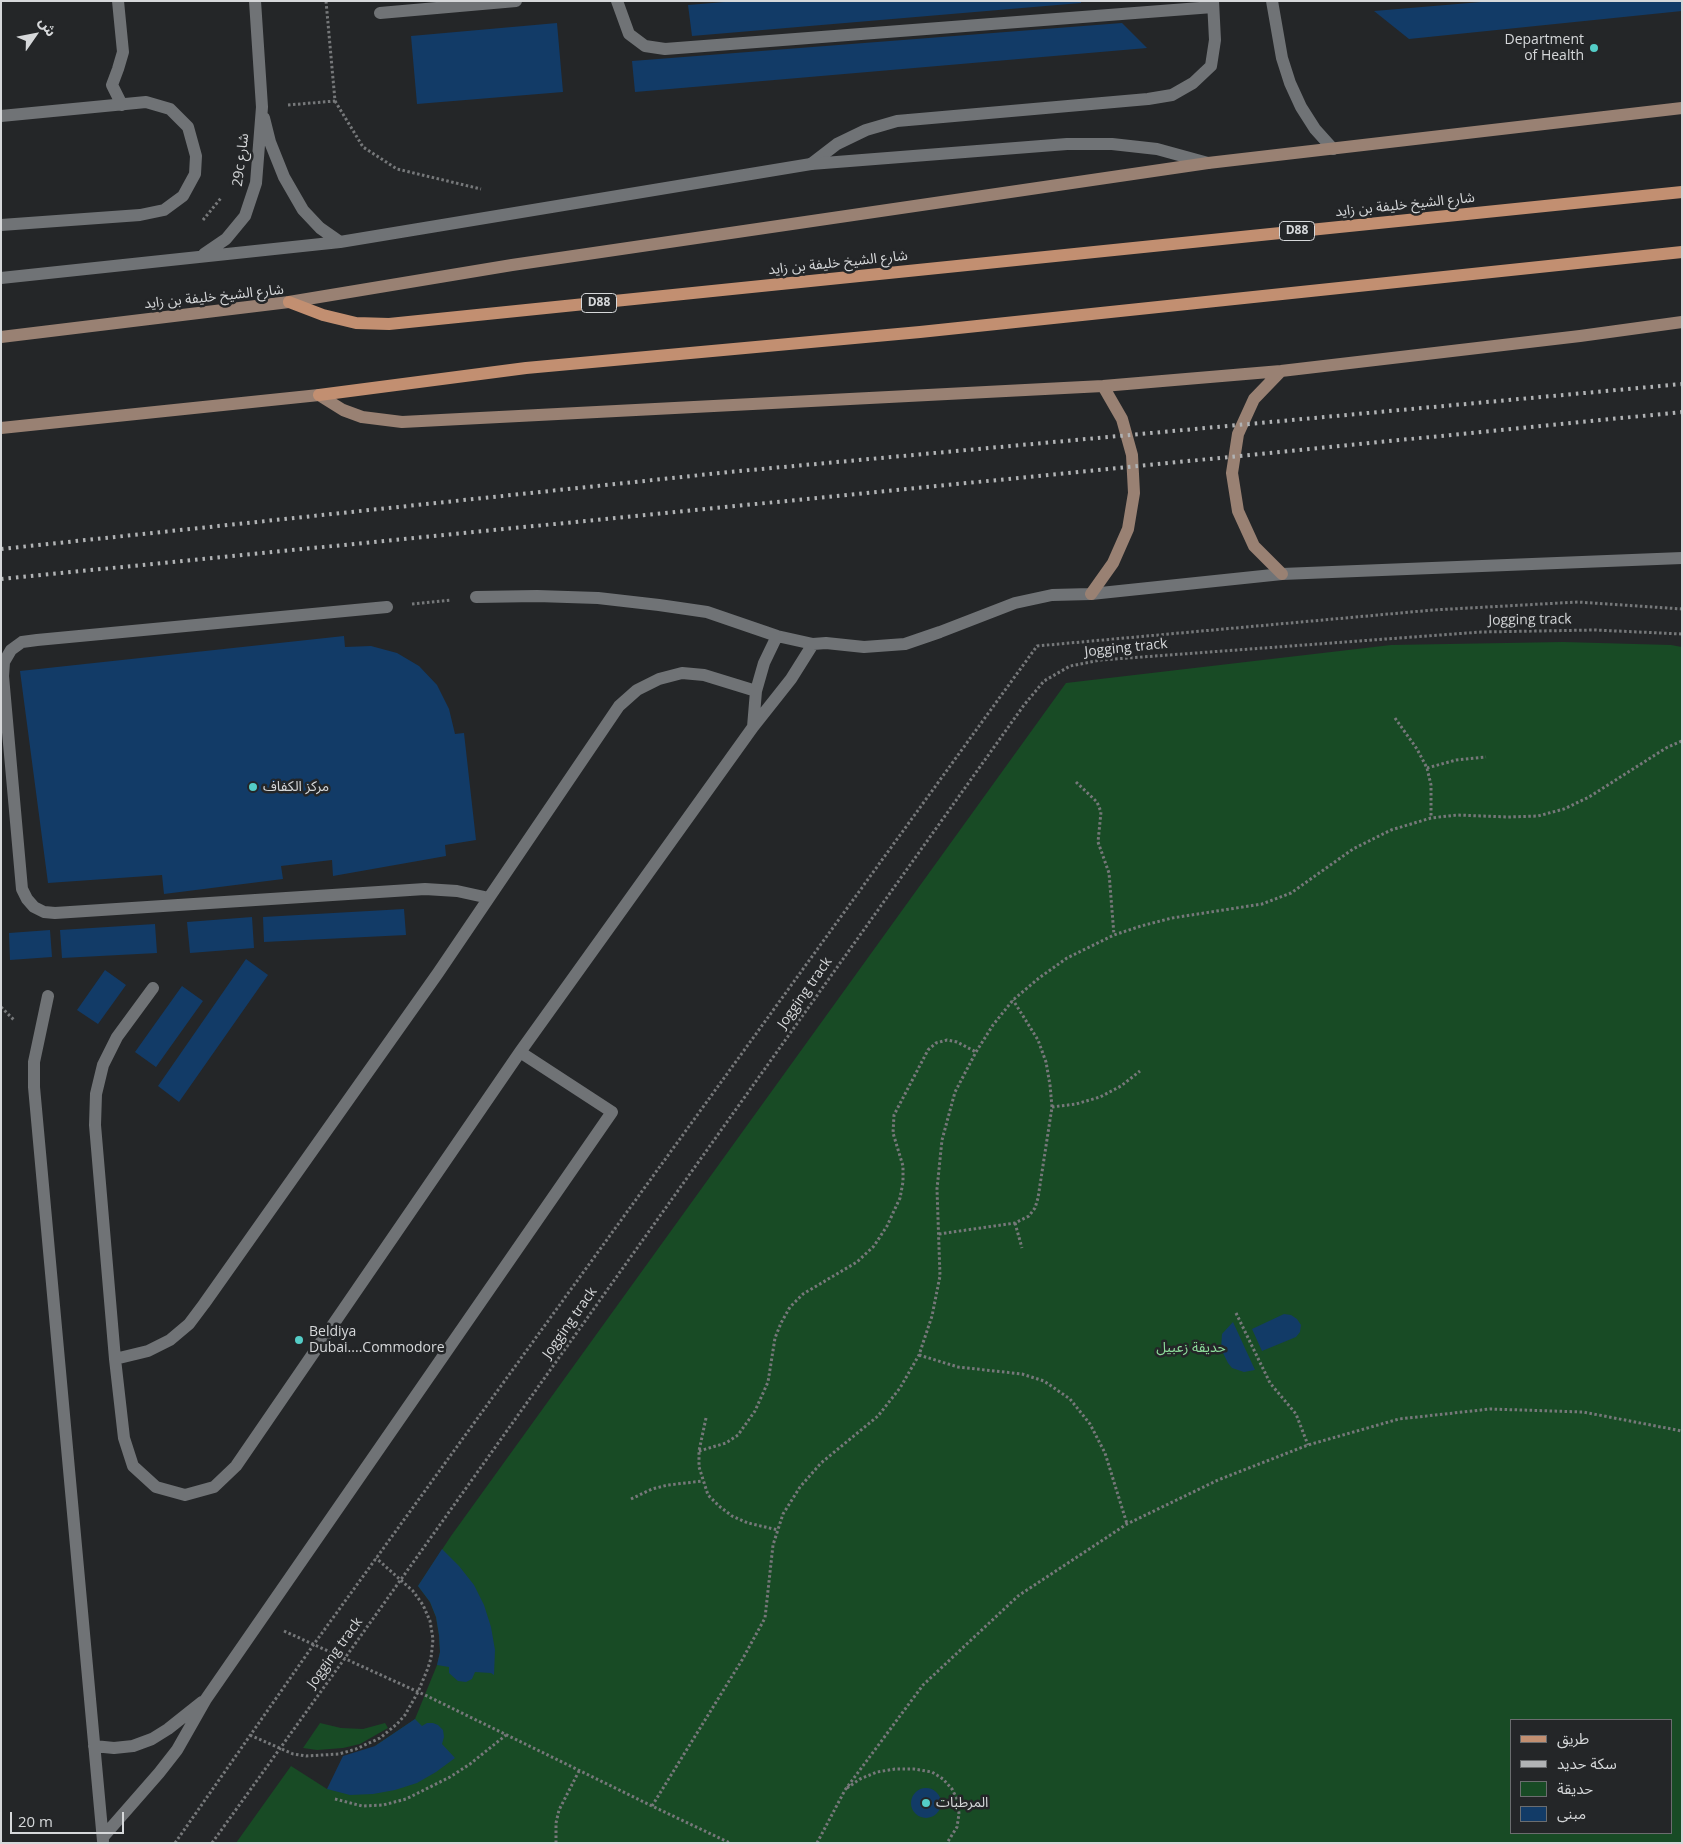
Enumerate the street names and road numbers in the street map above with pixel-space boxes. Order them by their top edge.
street label: 29c شارع [229,132,253,188]
street label: شارع الشيخ خليفة بن زايد [1334,189,1476,221]
road number: D88 [1280,222,1314,240]
street label: شارع الشيخ خليفة بن زايد [767,247,909,279]
street label: شارع الشيخ خليفة بن زايد [143,281,285,313]
road number: D88 [582,294,616,312]
street label: Jogging track [1488,611,1572,629]
street label: Jogging track [1084,635,1168,661]
street label: Jogging track [774,954,836,1032]
street label: Jogging track [539,1284,601,1362]
street label: Jogging track [304,1614,366,1692]

